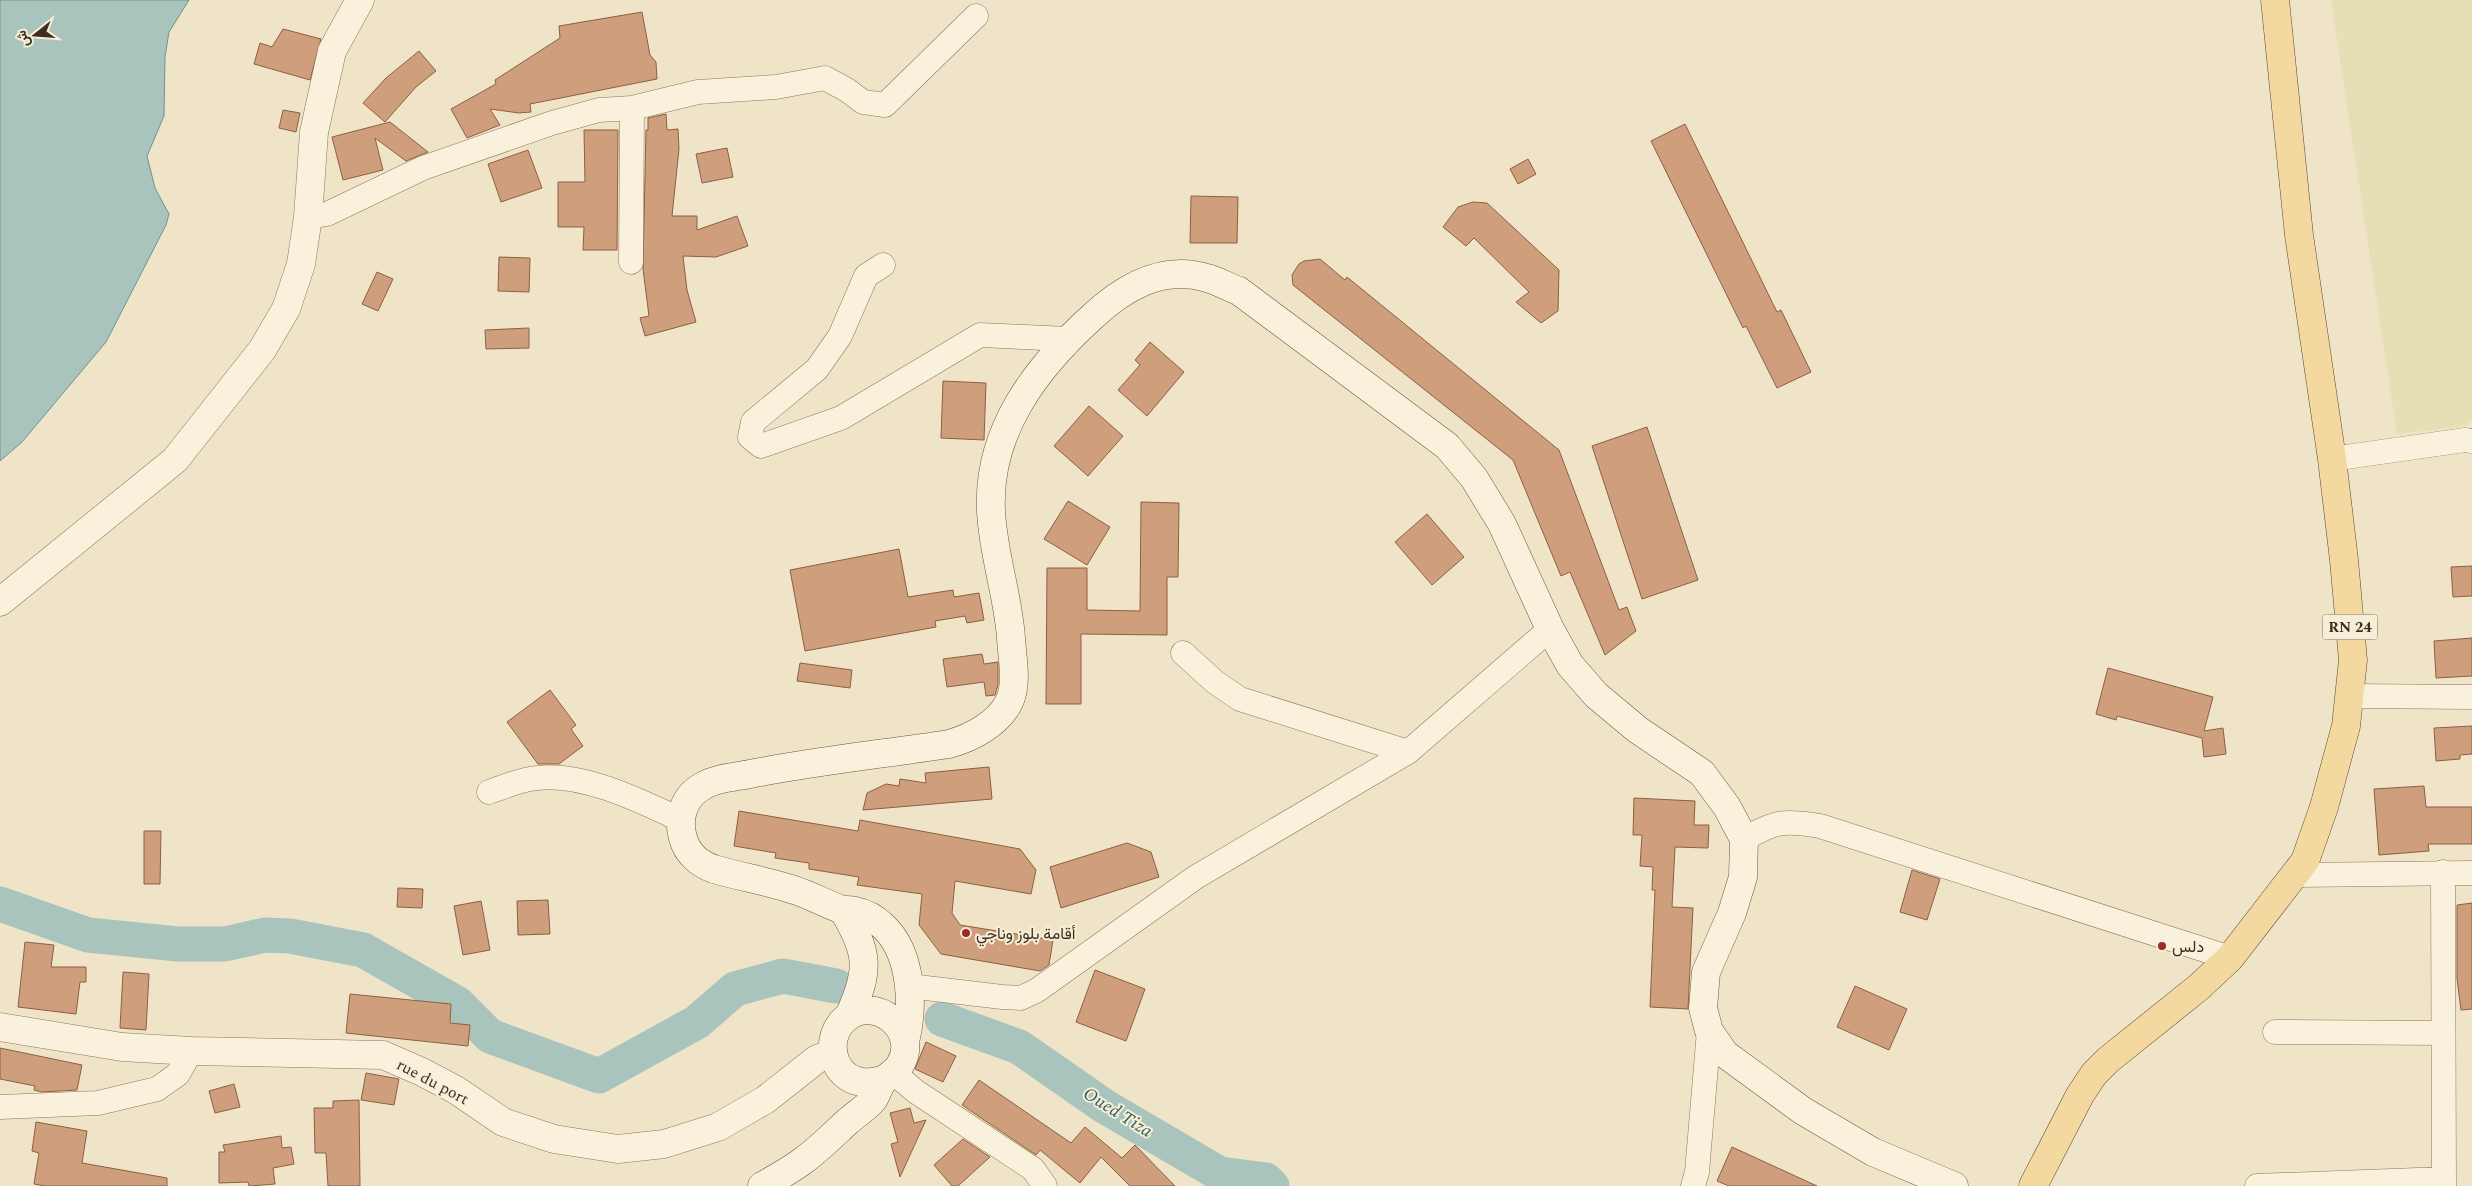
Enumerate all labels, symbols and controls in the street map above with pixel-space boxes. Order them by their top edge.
north arrow [10,10,60,60]
text: ش [10,27,36,50]
road number: RN 24 [2322,614,2378,640]
place label: أقامة بلوز وناجي [976,922,1076,947]
marker: أقامة بلوز وناجي [960,927,972,939]
place label: دلس [2172,935,2204,959]
marker: دلس [2156,940,2168,952]
street label: rue du port [392,1053,473,1111]
water label: Oued Tiza [1078,1080,1158,1144]

